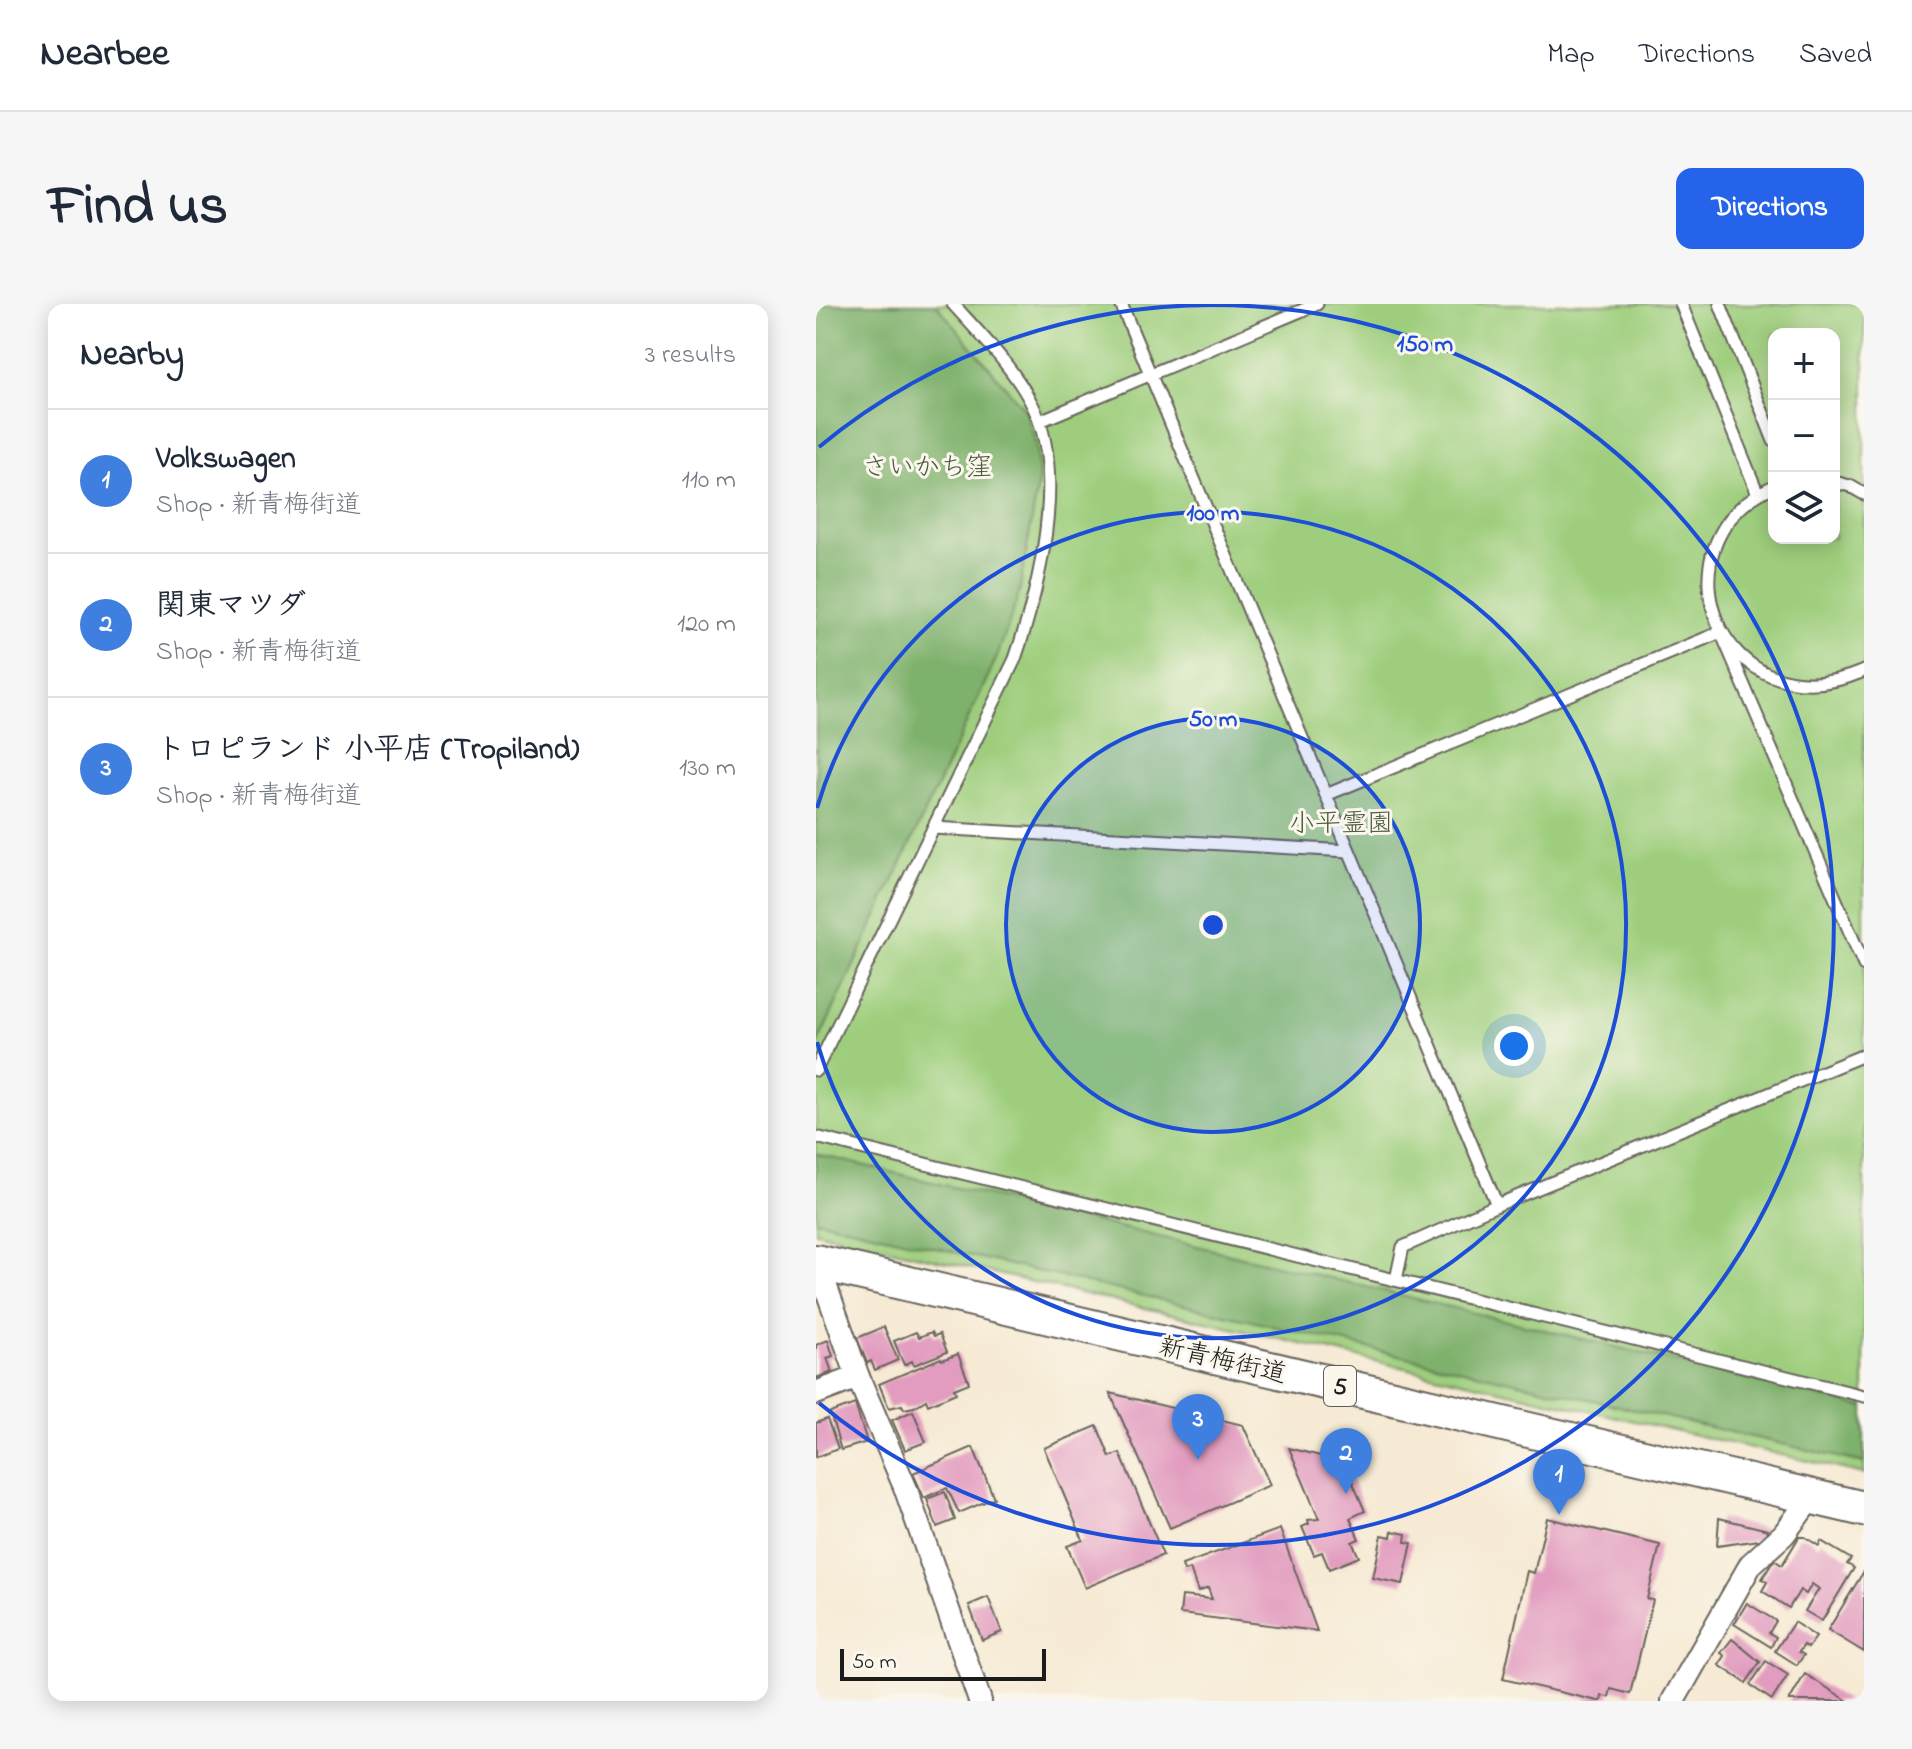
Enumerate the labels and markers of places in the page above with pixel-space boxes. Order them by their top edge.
centre of rings [1199,911,1227,939]
pin: 3 [1172,1394,1224,1460]
pin: 2 [1320,1428,1372,1494]
pin: 1 [1533,1449,1585,1515]

